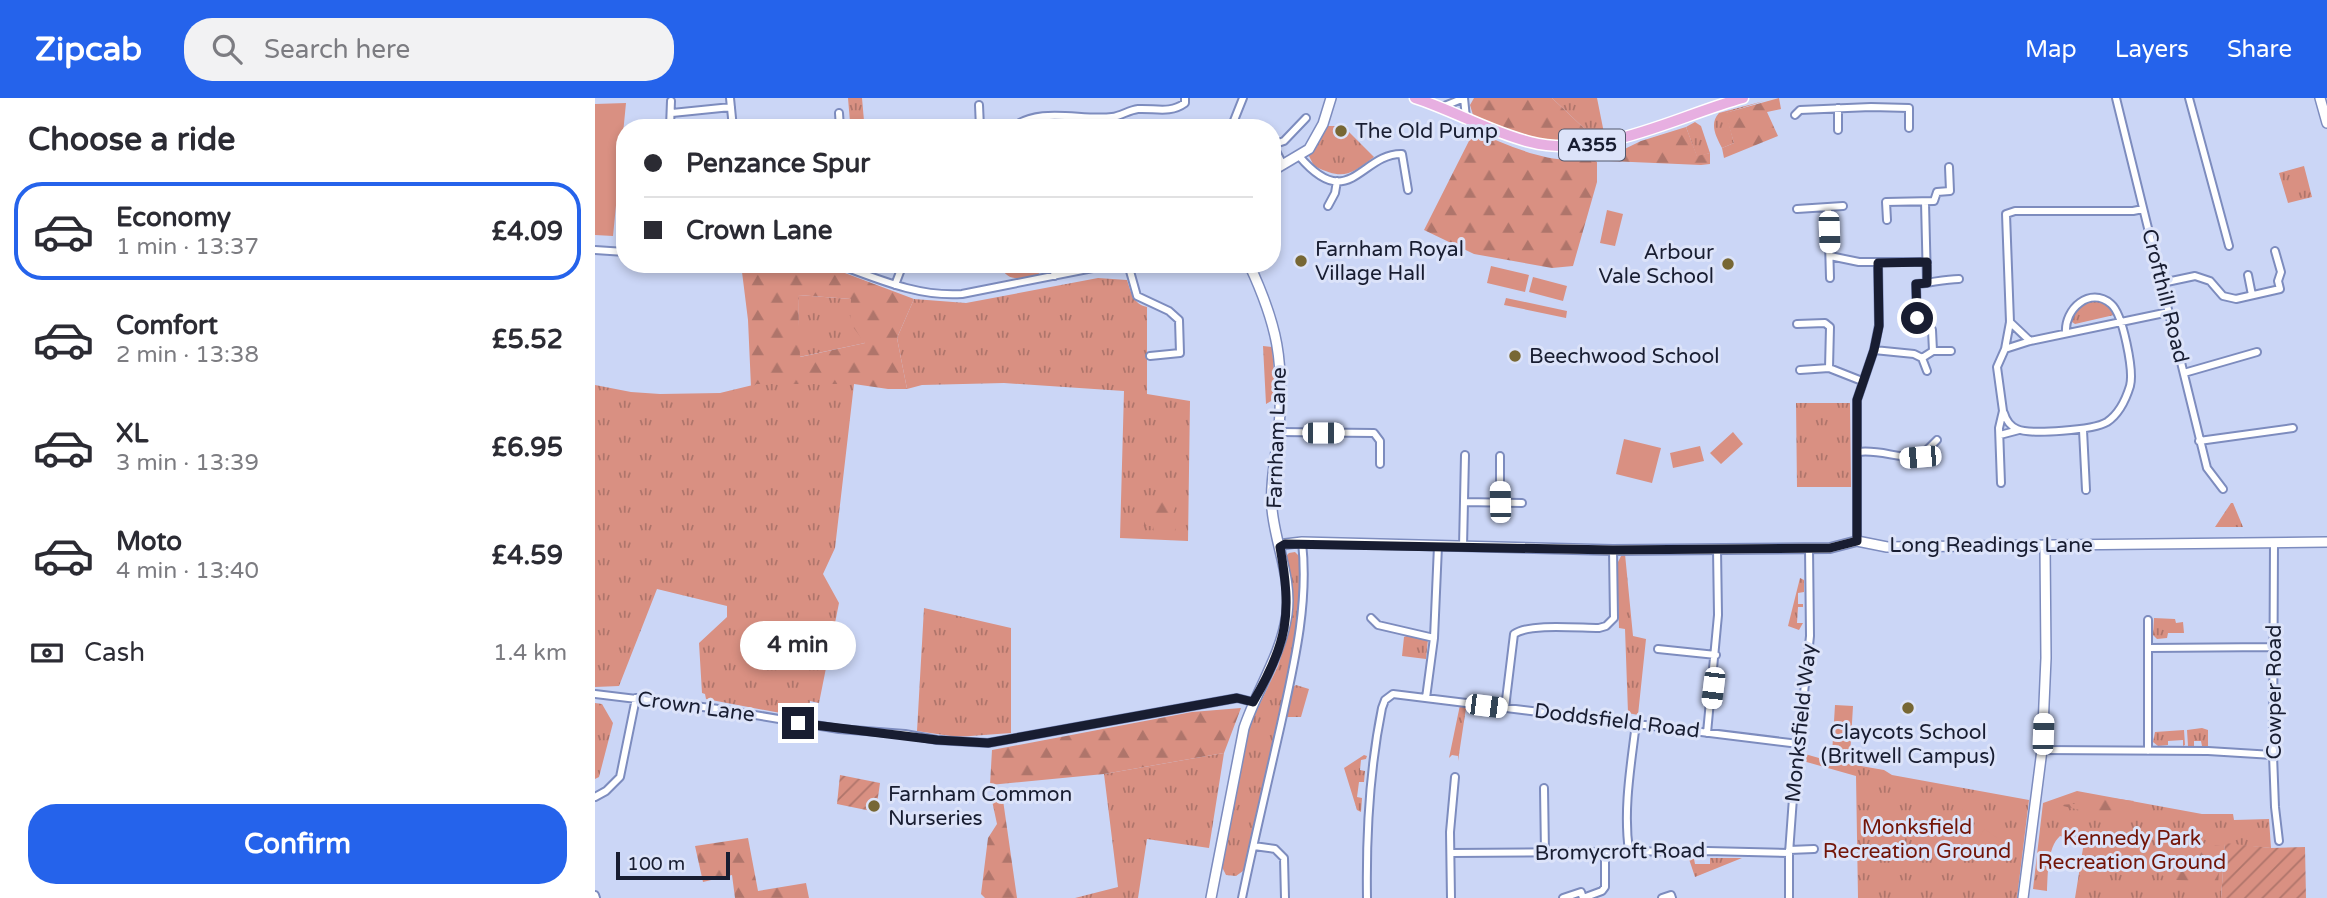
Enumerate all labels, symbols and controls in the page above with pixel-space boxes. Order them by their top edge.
search box [184,18,674,81]
text: Zipcab [35,30,142,69]
icon: search [208,30,246,68]
text: Search here [264,34,410,65]
text: Map [2025,35,2077,64]
text: Layers [2115,35,2189,64]
text: Share [2227,35,2292,64]
place label: The Old Pump [1355,119,1498,144]
text: Choose a ride [28,121,235,159]
marker: The Old Pump [1333,123,1349,139]
road number: A355 [1559,130,1625,160]
text: Penzance Spur [686,148,870,179]
icon: car [32,200,95,263]
text: Economy [116,202,231,233]
car [1818,211,1841,253]
text: Crown Lane [686,215,832,246]
text: £4.09 [492,216,563,247]
street label: Crofthill Road [2136,226,2194,366]
text: 1 min · 13:37 [116,233,259,261]
place label: Farnham Royal Village Hall [1315,237,1464,286]
place label: Arbour Vale School [1599,240,1714,289]
marker: Farnham Royal Village Hall [1293,253,1309,269]
marker: Arbour Vale School [1720,256,1736,272]
route start [1901,302,1933,334]
icon: car [32,308,95,371]
text: Comfort [116,310,218,341]
text: £5.52 [492,324,563,355]
text: 2 min · 13:38 [116,341,259,369]
place label: Beechwood School [1529,344,1719,369]
marker: Beechwood School [1507,348,1523,364]
street label: Farnham Lane [1262,367,1292,509]
icon: car [32,416,95,479]
text: XL [116,418,148,449]
car [1303,423,1345,444]
text: £6.95 [492,432,563,463]
car [1899,445,1942,469]
text: 3 min · 13:39 [116,449,259,477]
car [1490,481,1511,523]
icon: car [32,524,95,587]
text: Moto [116,526,182,557]
street label: Long Readings Lane [1889,533,2093,558]
text: £4.59 [492,540,563,571]
text: 4 min · 13:40 [116,557,259,585]
callout: 4 min [740,622,856,670]
street label: Cowper Road [2262,625,2287,759]
text: 4 min [767,631,829,659]
icon: cash [28,634,66,672]
text: Cash [84,637,145,668]
text: 1.4 km [493,639,567,667]
street label: Monksfield Way [1780,642,1822,804]
car [1701,666,1726,710]
street label: Crown Lane [636,686,756,728]
car [1464,693,1509,719]
street label: Doddsfield Road [1533,698,1701,744]
marker: Claycots School (Britwell Campus) [1900,700,1916,716]
route end [782,707,814,739]
car [2032,713,2055,755]
place label: Claycots School (Britwell Campus) [1821,720,1995,769]
place label: Farnham Common Nurseries [888,782,1072,831]
marker: Farnham Common Nurseries [866,798,882,814]
button: Confirm [28,804,567,884]
park label: Monksfield Recreation Ground [1823,815,2011,864]
park label: Kennedy Park Recreation Ground [2038,826,2226,875]
street label: Bromycroft Road [1534,838,1706,866]
scale bar [616,849,730,881]
text: 100 m [627,853,685,875]

